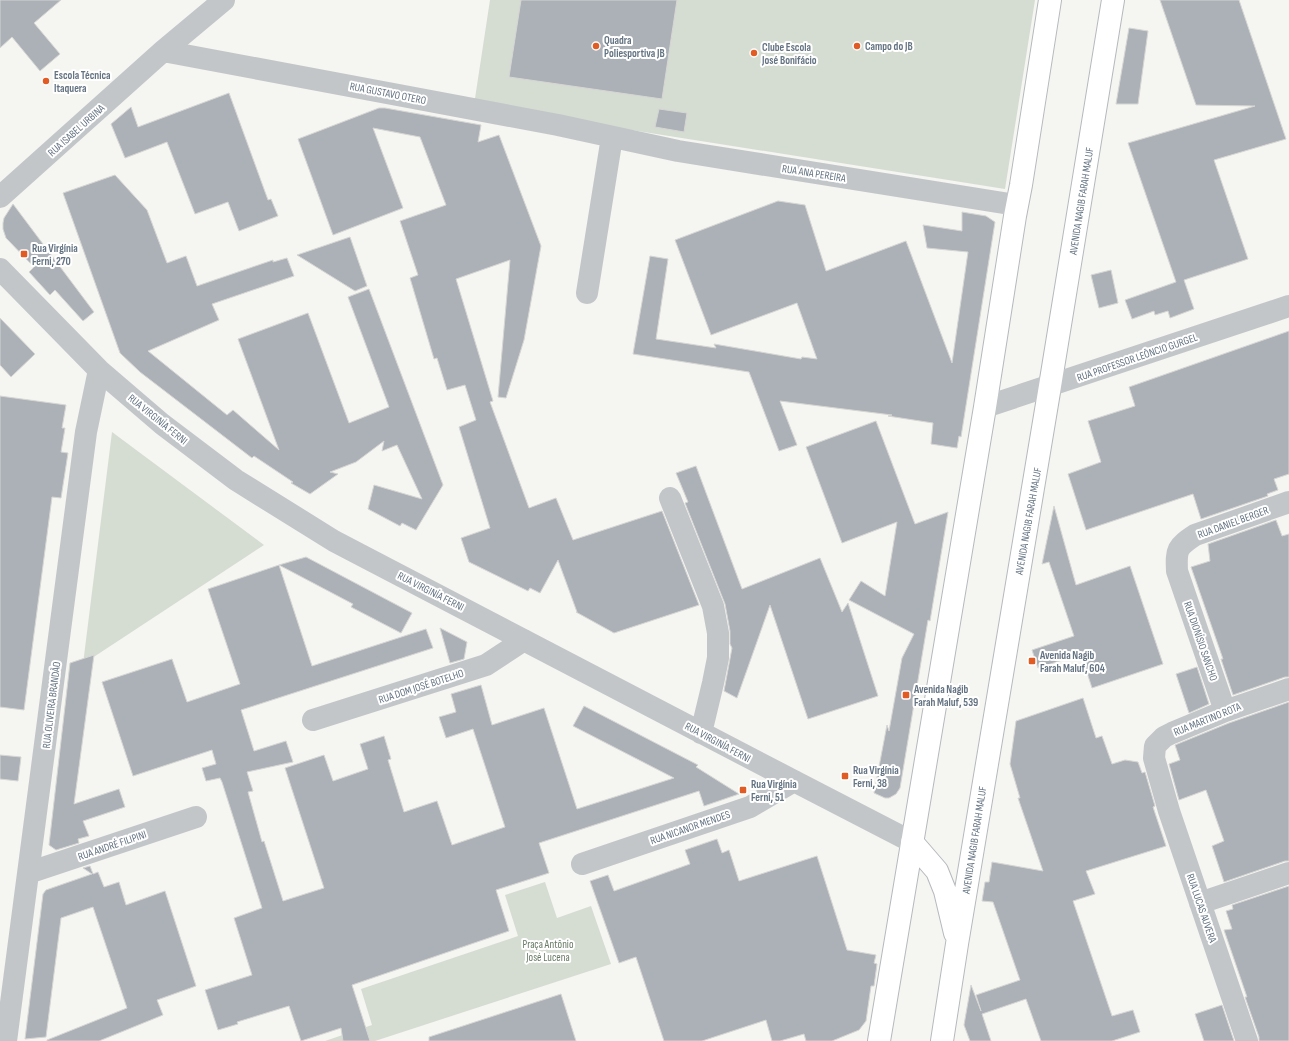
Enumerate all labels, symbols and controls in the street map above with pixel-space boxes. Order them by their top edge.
place label: Quadra Poliesportiva JB [604,34,665,60]
place label: Campo do JB [865,40,913,53]
marker: Quadra Poliesportiva JB [591,41,601,51]
place label: Clube Escola José Bonifácio [761,41,817,67]
marker: Campo do JB [852,41,862,51]
marker: Clube Escola José Bonifácio [749,48,759,58]
place label: Escola Técnica Itaquera [54,69,111,95]
marker: Escola Técnica Itaquera [41,76,51,86]
street label: RUA GUSTAVO OTERO [349,80,427,107]
street label: RUA ISABEL URBINA [45,101,108,159]
street label: AVENIDA NAGIB FARAH MALUF [1066,146,1096,257]
street label: RUA ANA PEREIRA [781,162,847,185]
place label: Rua Virgínia Ferni, 270 [32,242,78,268]
marker: Rua Virgínia Ferni, 270 [19,249,29,259]
street label: RUA PROFESSOR LEÔNCIO GURGEL [1075,331,1199,384]
street label: RUA VIRGINÍA FERNI [125,391,190,447]
street label: AVENIDA NAGIB FARAH MALUF [1012,466,1044,577]
street label: RUA DANIEL BERGER [1196,504,1270,541]
street label: RUA VIRGINÍA FERNI [395,569,466,614]
street label: RUA DIONÍSIO SANCHO [1181,600,1220,683]
place label: Avenida Nagib Farah Maluf, 604 [1039,649,1105,675]
marker: Avenida Nagib Farah Maluf, 604 [1027,656,1037,666]
street label: RUA OLIVEIRA BRANDÃO [39,661,63,749]
street label: RUA DOM JOSÉ BOTELHO [377,667,465,706]
place label: Avenida Nagib Farah Maluf, 539 [913,683,978,709]
marker: Avenida Nagib Farah Maluf, 539 [901,690,911,700]
street label: RUA MARTINO ROTA [1172,700,1243,739]
street label: RUA VIRGINÍA FERNI [683,720,753,765]
place label: Rua Virgínia Ferni, 38 [853,764,899,790]
marker: Rua Virgínia Ferni, 38 [840,771,850,781]
place label: Rua Virgínia Ferni, 51 [751,778,797,804]
marker: Rua Virgínia Ferni, 51 [738,785,748,795]
street label: AVENIDA NAGIB FARAH MALUF [959,785,989,896]
street label: RUA NICANOR MENDES [648,808,732,847]
street label: RUA ANDRÉ FILIPINI [76,828,148,863]
street label: RUA LUCAS AUVERA [1184,872,1219,945]
park label: Praça Antônio José Lucena [523,938,574,964]

